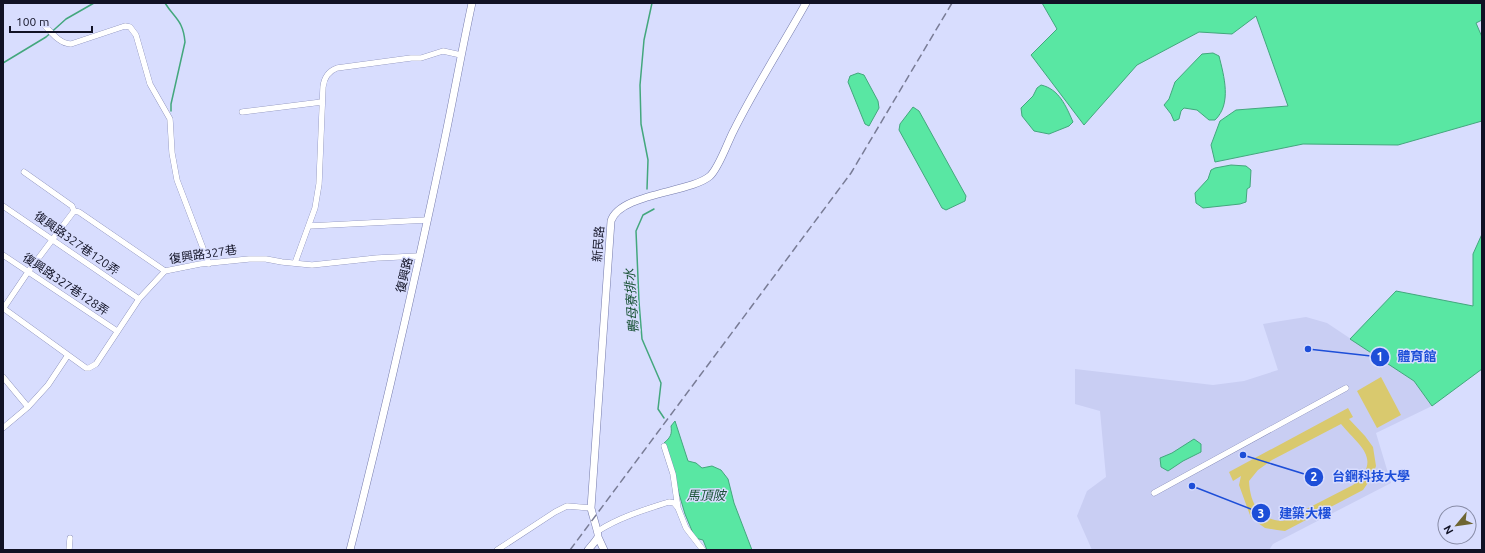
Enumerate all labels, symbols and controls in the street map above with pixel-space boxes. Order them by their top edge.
scale bar [10,8,92,34]
text: 100 m [16,15,49,28]
street label: 復興路327巷120弄 [32,209,122,277]
street label: 新民路 [590,226,606,262]
street label: 復興路327巷 [168,243,238,265]
street label: 復興路327巷128弄 [21,250,111,318]
street label: 復興路 [394,256,414,294]
water label: 鴨母寮排水 [622,267,640,334]
callout: 體育館 [1370,344,1445,369]
text: 體育館 [1397,349,1437,363]
text: 1 [1377,350,1383,363]
callout: 台鋼科技大學 [1304,464,1418,489]
text: 台鋼科技大學 [1332,469,1410,483]
text: 2 [1311,470,1318,483]
water label: 馬頂陂 [686,488,727,502]
callout: 建築大樓 [1251,501,1339,526]
north arrow [1437,505,1477,545]
text: 建築大樓 [1279,506,1331,520]
text: 3 [1258,507,1264,520]
text: N [1441,523,1455,536]

